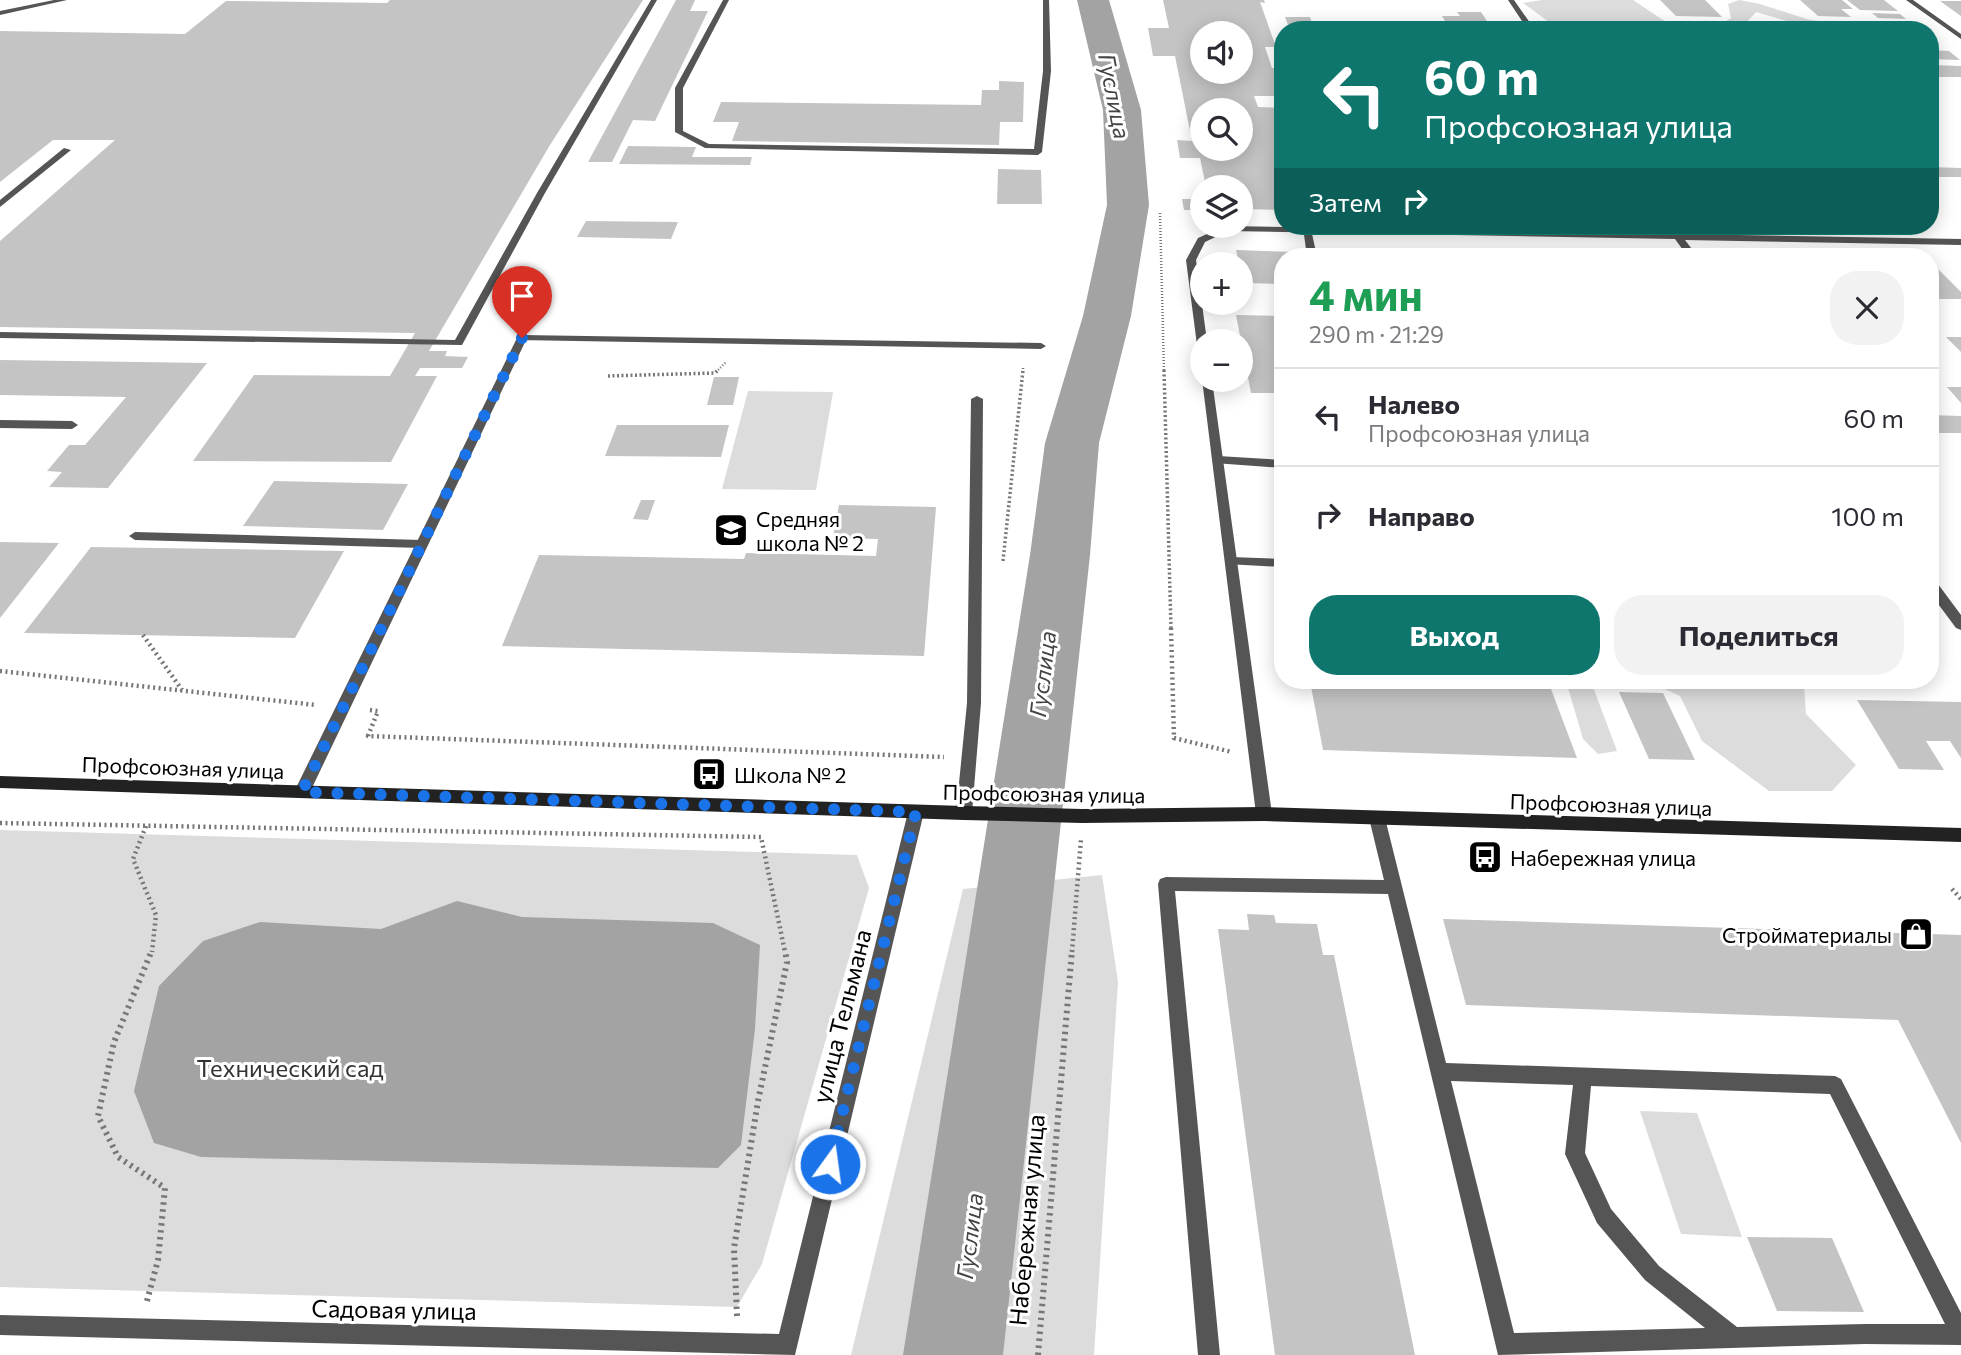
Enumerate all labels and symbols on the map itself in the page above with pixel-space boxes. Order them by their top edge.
water label: Гуслица [1093,51,1137,141]
pin [492,266,552,338]
place label: Средняя школа № 2 [756,506,864,555]
school or university icon: Средняя школа № 2 [712,511,750,549]
water label: Гуслица [1023,629,1061,719]
street label: Профсоюзная улица [81,751,285,783]
bus stop icon: Школа № 2 [690,755,728,793]
place label: Школа № 2 [734,762,846,787]
street label: Профсоюзная улица [942,779,1146,807]
street label: Профсоюзная улица [1509,788,1713,820]
bus stop icon: Набережная улица [1466,838,1504,876]
place label: Набережная улица [1510,845,1696,870]
shop icon: Стройматериалы [1897,915,1935,953]
place label: Стройматериалы [1722,922,1892,947]
street label: улица Тельмана [805,926,877,1106]
park label: Технический сад [196,1053,384,1082]
street label: Набережная улица [1002,1113,1050,1327]
position arrow [793,1127,867,1201]
water label: Гуслица [950,1191,988,1281]
street label: Садовая улица [311,1293,477,1325]

